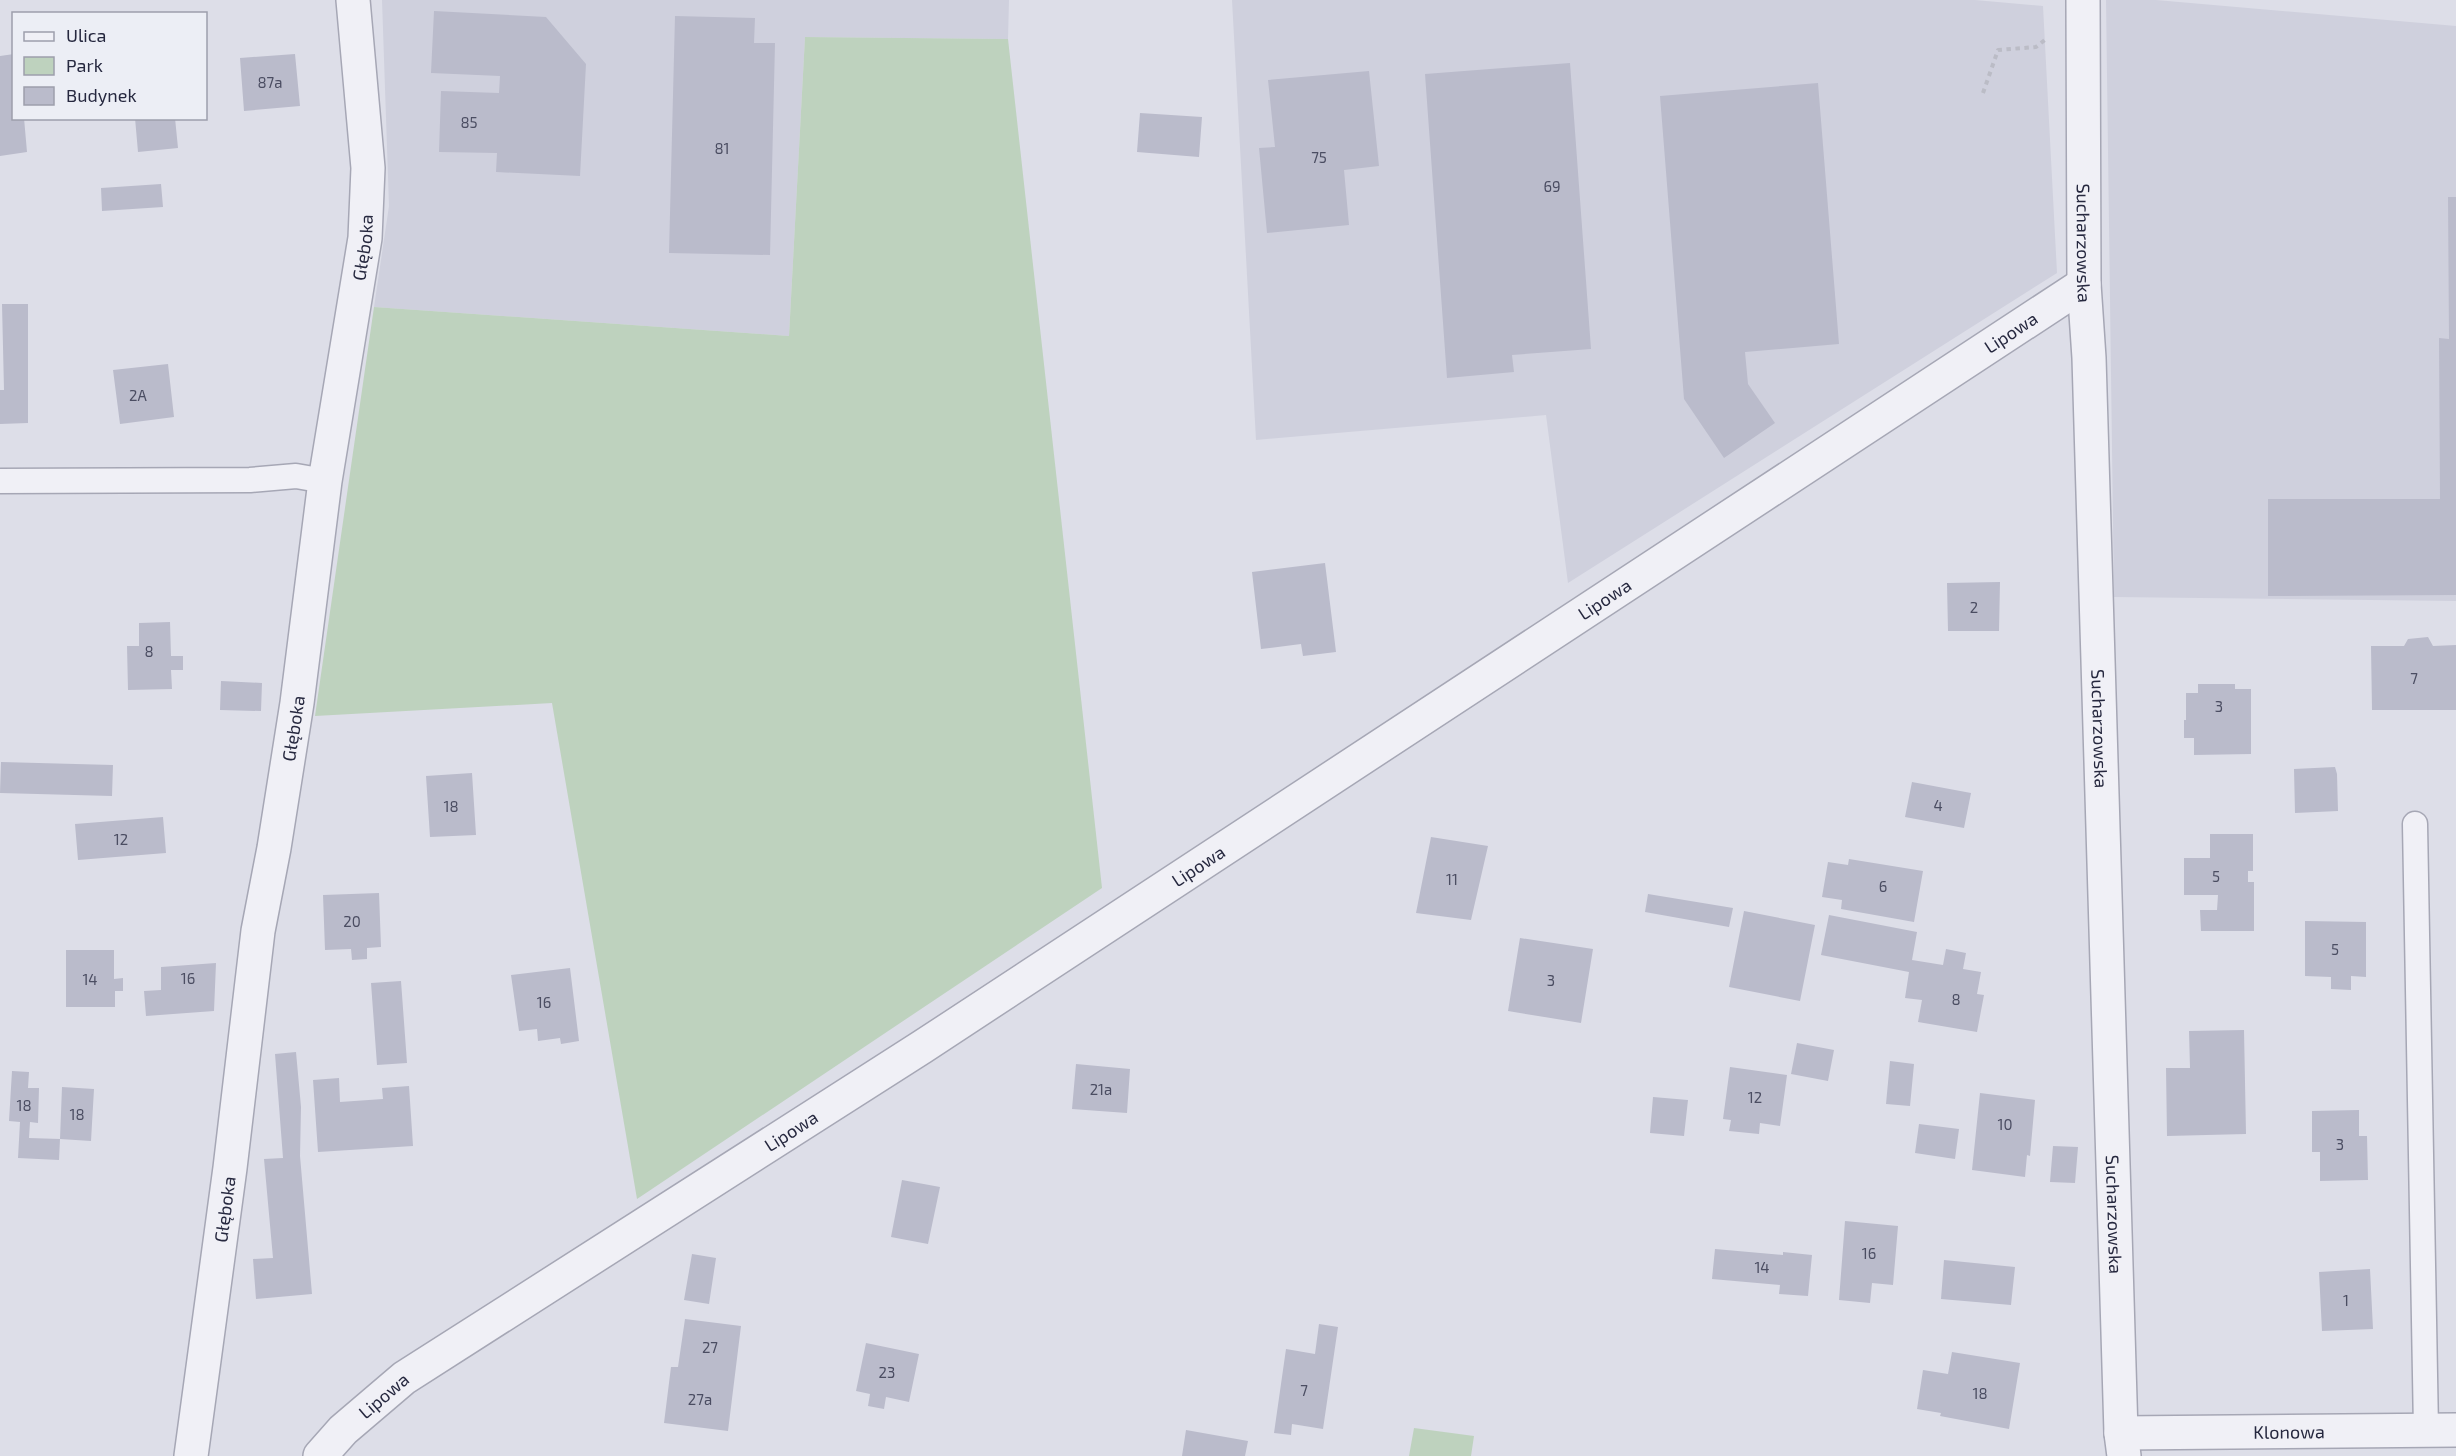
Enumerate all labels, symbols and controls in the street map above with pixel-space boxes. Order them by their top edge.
legend [12,12,207,120]
text: Ulica [66,24,106,46]
text: Park [66,54,103,76]
house number: 87a [257,73,283,91]
text: Budynek [66,84,137,106]
house number: 85 [460,113,478,131]
house number: 81 [714,139,730,157]
house number: 75 [1311,148,1327,166]
house number: 69 [1543,177,1561,195]
street label: Sucharzowska [2073,183,2096,303]
street label: Głęboka [347,214,377,282]
street label: Lipowa [1980,307,2041,358]
house number: 2A [129,386,148,404]
street label: Lipowa [1574,573,1635,624]
house number: 2 [1970,598,1978,616]
house number: 8 [144,642,154,660]
street label: Sucharzowska [2087,669,2113,789]
house number: 7 [2410,669,2418,687]
street label: Głęboka [277,694,309,763]
house number: 3 [2215,697,2223,715]
house number: 4 [1933,796,1943,814]
house number: 18 [443,797,459,815]
house number: 12 [114,830,128,848]
street label: Lipowa [1167,840,1229,891]
house number: 5 [2212,867,2220,885]
house number: 11 [1446,870,1458,888]
house number: 6 [1879,877,1887,895]
house number: 20 [343,912,361,930]
house number: 5 [2331,940,2339,958]
house number: 16 [181,969,195,987]
house number: 14 [82,970,98,988]
house number: 3 [1547,971,1555,989]
house number: 8 [1951,990,1961,1008]
house number: 16 [537,993,551,1011]
house number: 21a [1090,1080,1112,1098]
house number: 12 [1748,1088,1762,1106]
house number: 18 [16,1096,32,1114]
house number: 18 [69,1105,85,1123]
street label: Lipowa [760,1106,822,1156]
house number: 10 [1997,1115,2013,1133]
house number: 3 [2336,1135,2344,1153]
street label: Sucharzowska [2102,1155,2127,1274]
street label: Głęboka [209,1175,240,1244]
house number: 16 [1862,1244,1876,1262]
house number: 14 [1754,1258,1770,1276]
house number: 1 [2343,1291,2349,1309]
house number: 27 [702,1338,718,1356]
house number: 23 [879,1363,895,1381]
street label: Lipowa [354,1368,413,1423]
house number: 7 [1300,1381,1308,1399]
house number: 18 [1972,1384,1988,1402]
house number: 27a [688,1390,712,1408]
street label: Klonowa [2253,1420,2325,1443]

